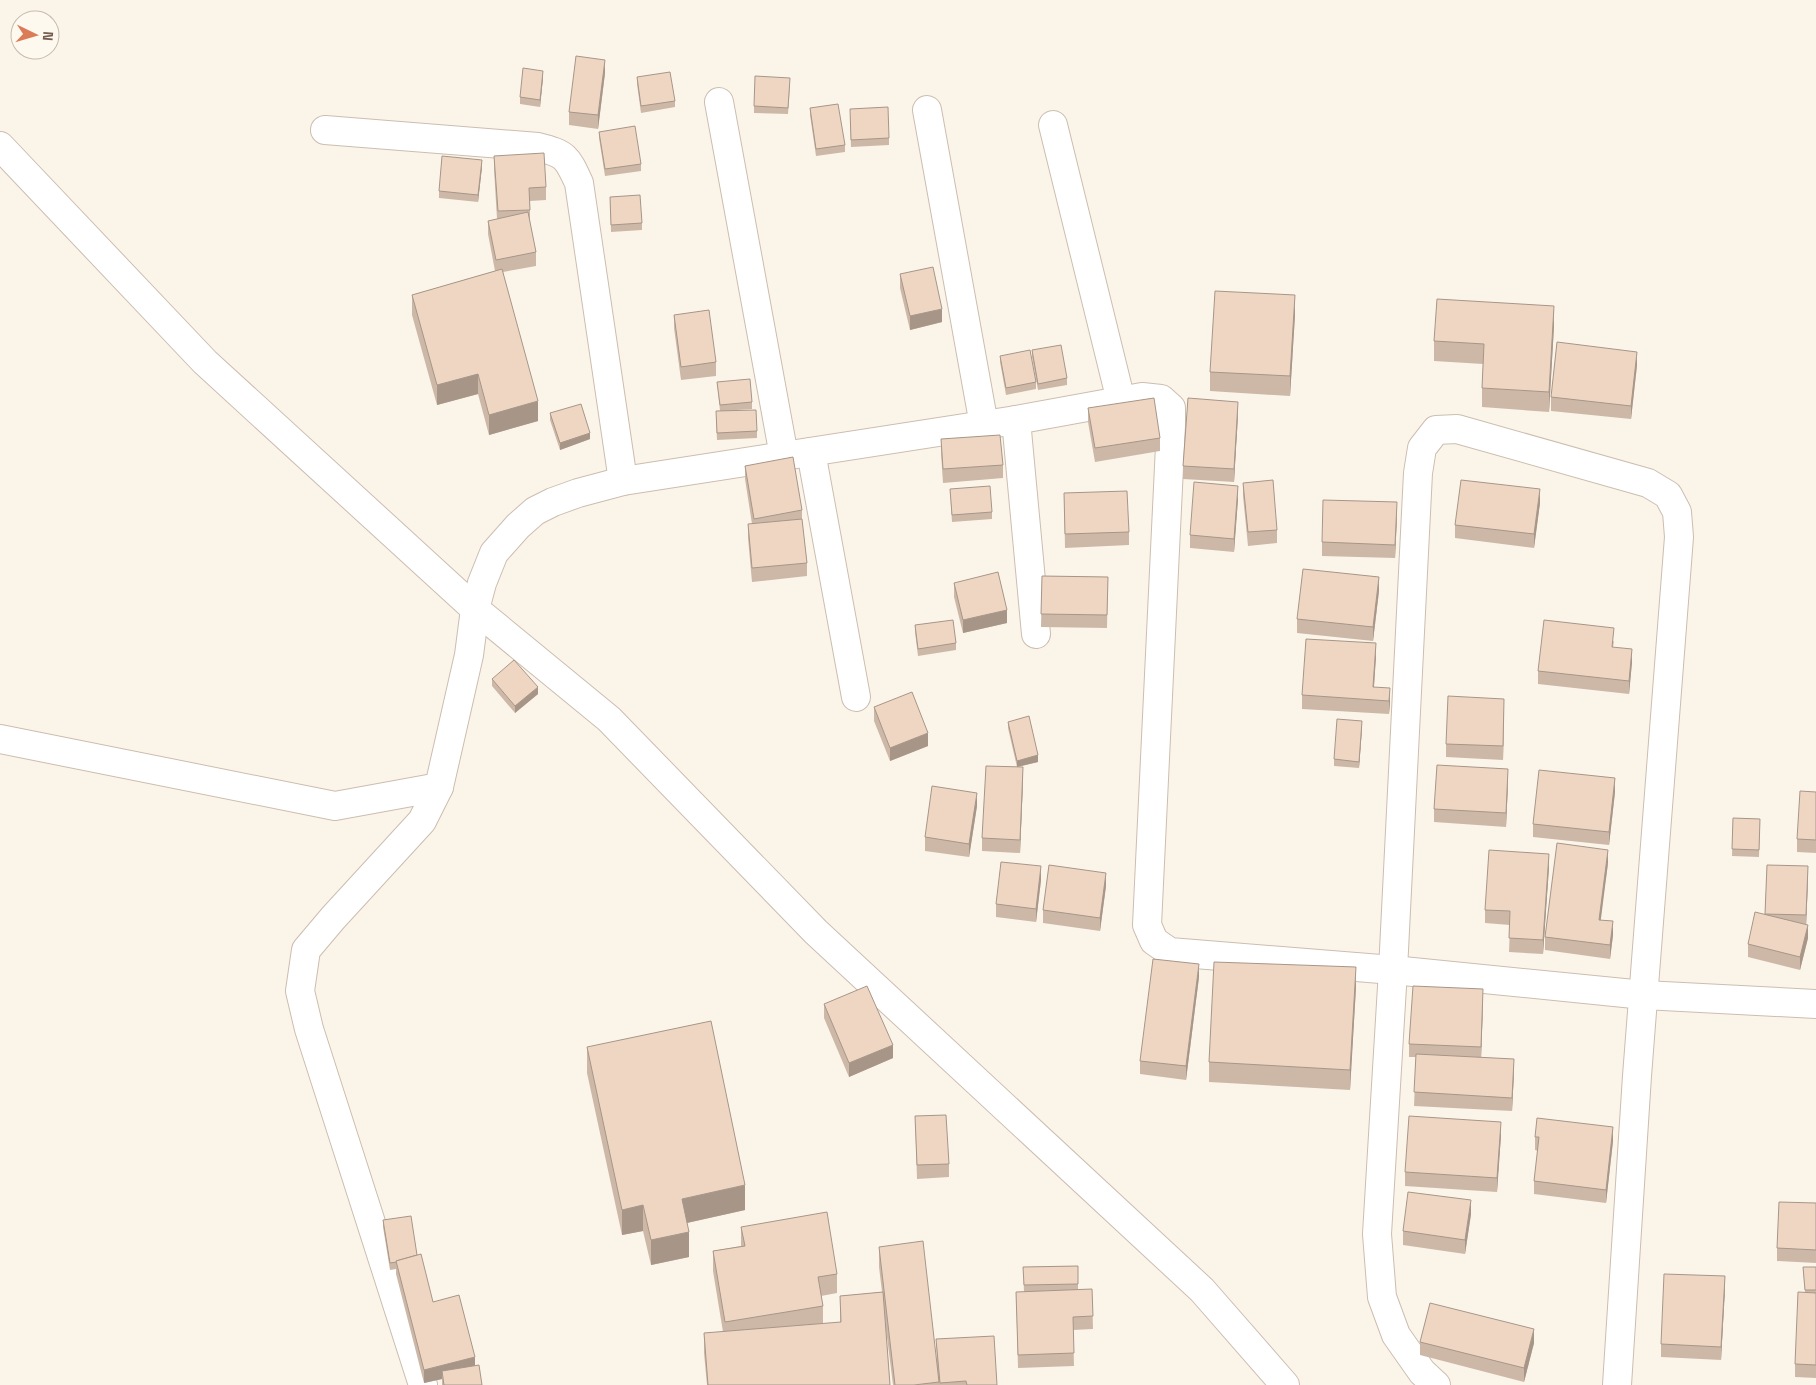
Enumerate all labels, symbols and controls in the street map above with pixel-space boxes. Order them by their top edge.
north arrow [10,10,60,60]
text: N [39,31,57,42]

